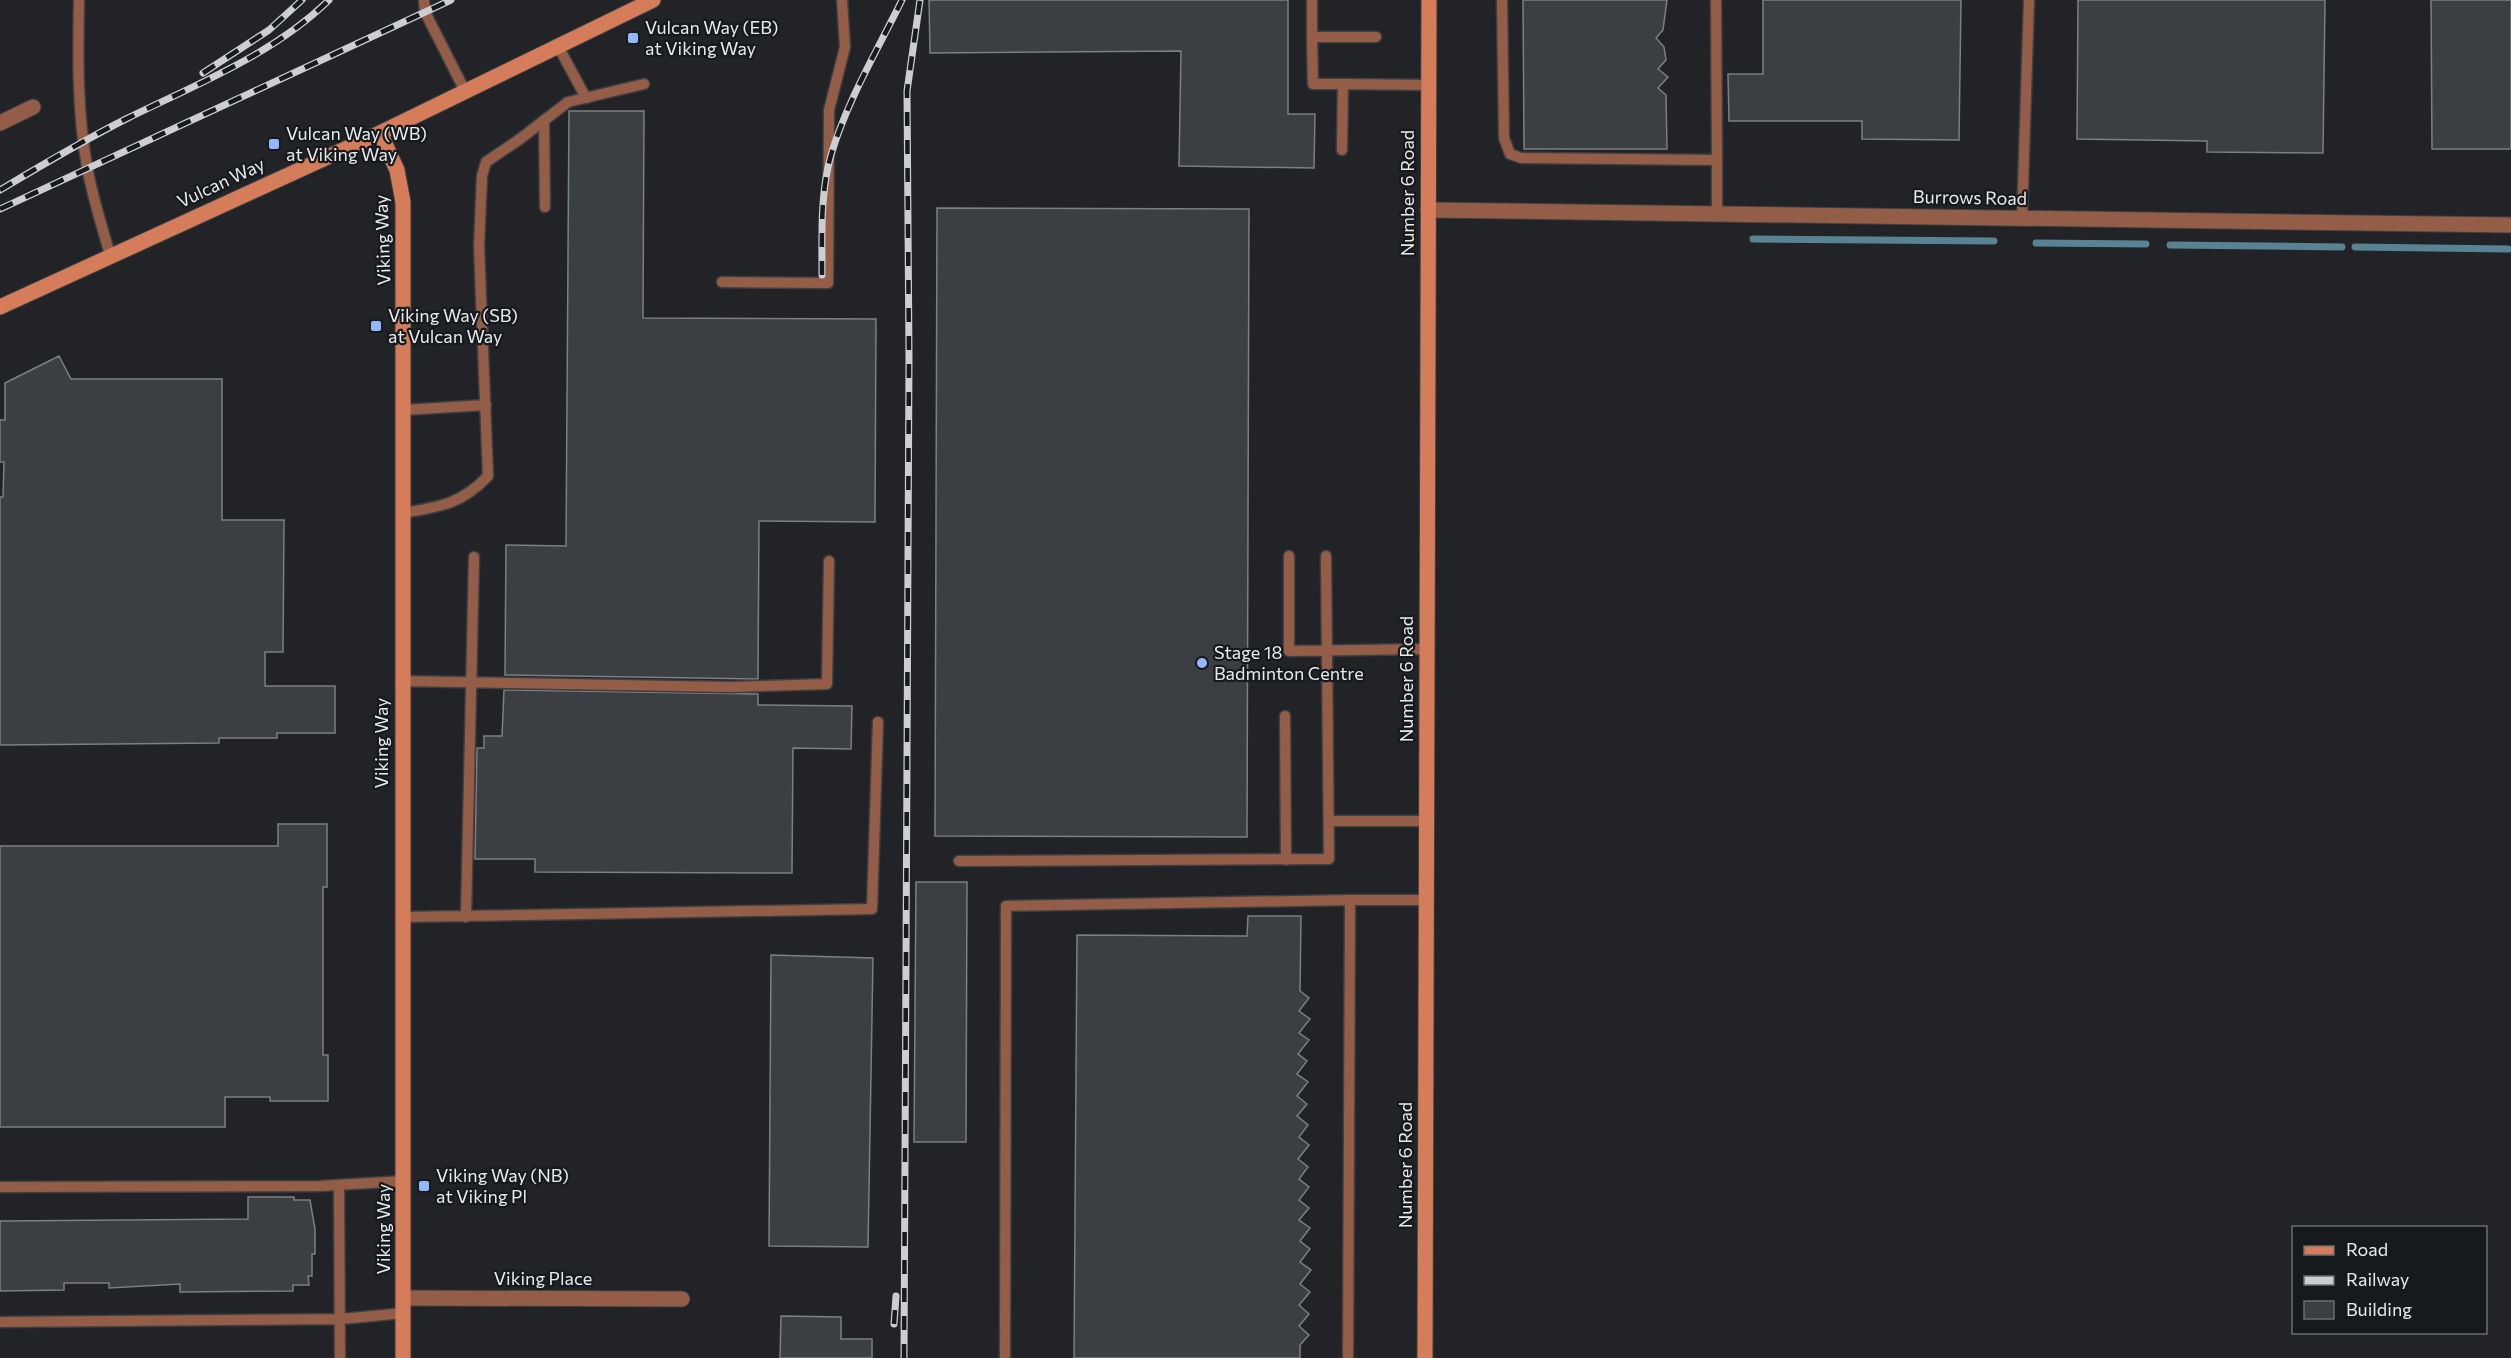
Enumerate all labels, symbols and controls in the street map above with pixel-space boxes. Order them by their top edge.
place label: Vulcan Way (EB) at Viking Way [645,16,778,59]
marker: Vulcan Way (EB) at Viking Way [626,31,640,45]
place label: Vulcan Way (WB) at Viking Way [286,122,427,165]
street label: Number 6 Road [1396,130,1418,256]
marker: Vulcan Way (WB) at Viking Way [267,137,281,151]
street label: Vulcan Way [173,152,268,212]
street label: Burrows Road [1913,185,2027,209]
street label: Viking Way [369,194,395,286]
place label: Viking Way (SB) at Vulcan Way [388,304,518,347]
marker: Viking Way (SB) at Vulcan Way [369,319,383,333]
street label: Number 6 Road [1395,616,1417,742]
place label: Stage 18 Badminton Centre [1214,641,1364,684]
marker: Stage 18 Badminton Centre [1195,656,1209,670]
street label: Viking Way [370,698,392,788]
street label: Number 6 Road [1394,1102,1416,1228]
place label: Viking Way (NB) at Viking Pl [436,1164,569,1207]
marker: Viking Way (NB) at Viking Pl [417,1179,431,1193]
street label: Viking Way [372,1184,394,1274]
legend [2292,1226,2487,1334]
text: Road [2346,1238,2388,1260]
street label: Viking Place [494,1267,592,1289]
text: Railway [2346,1268,2409,1290]
text: Building [2346,1298,2412,1320]

